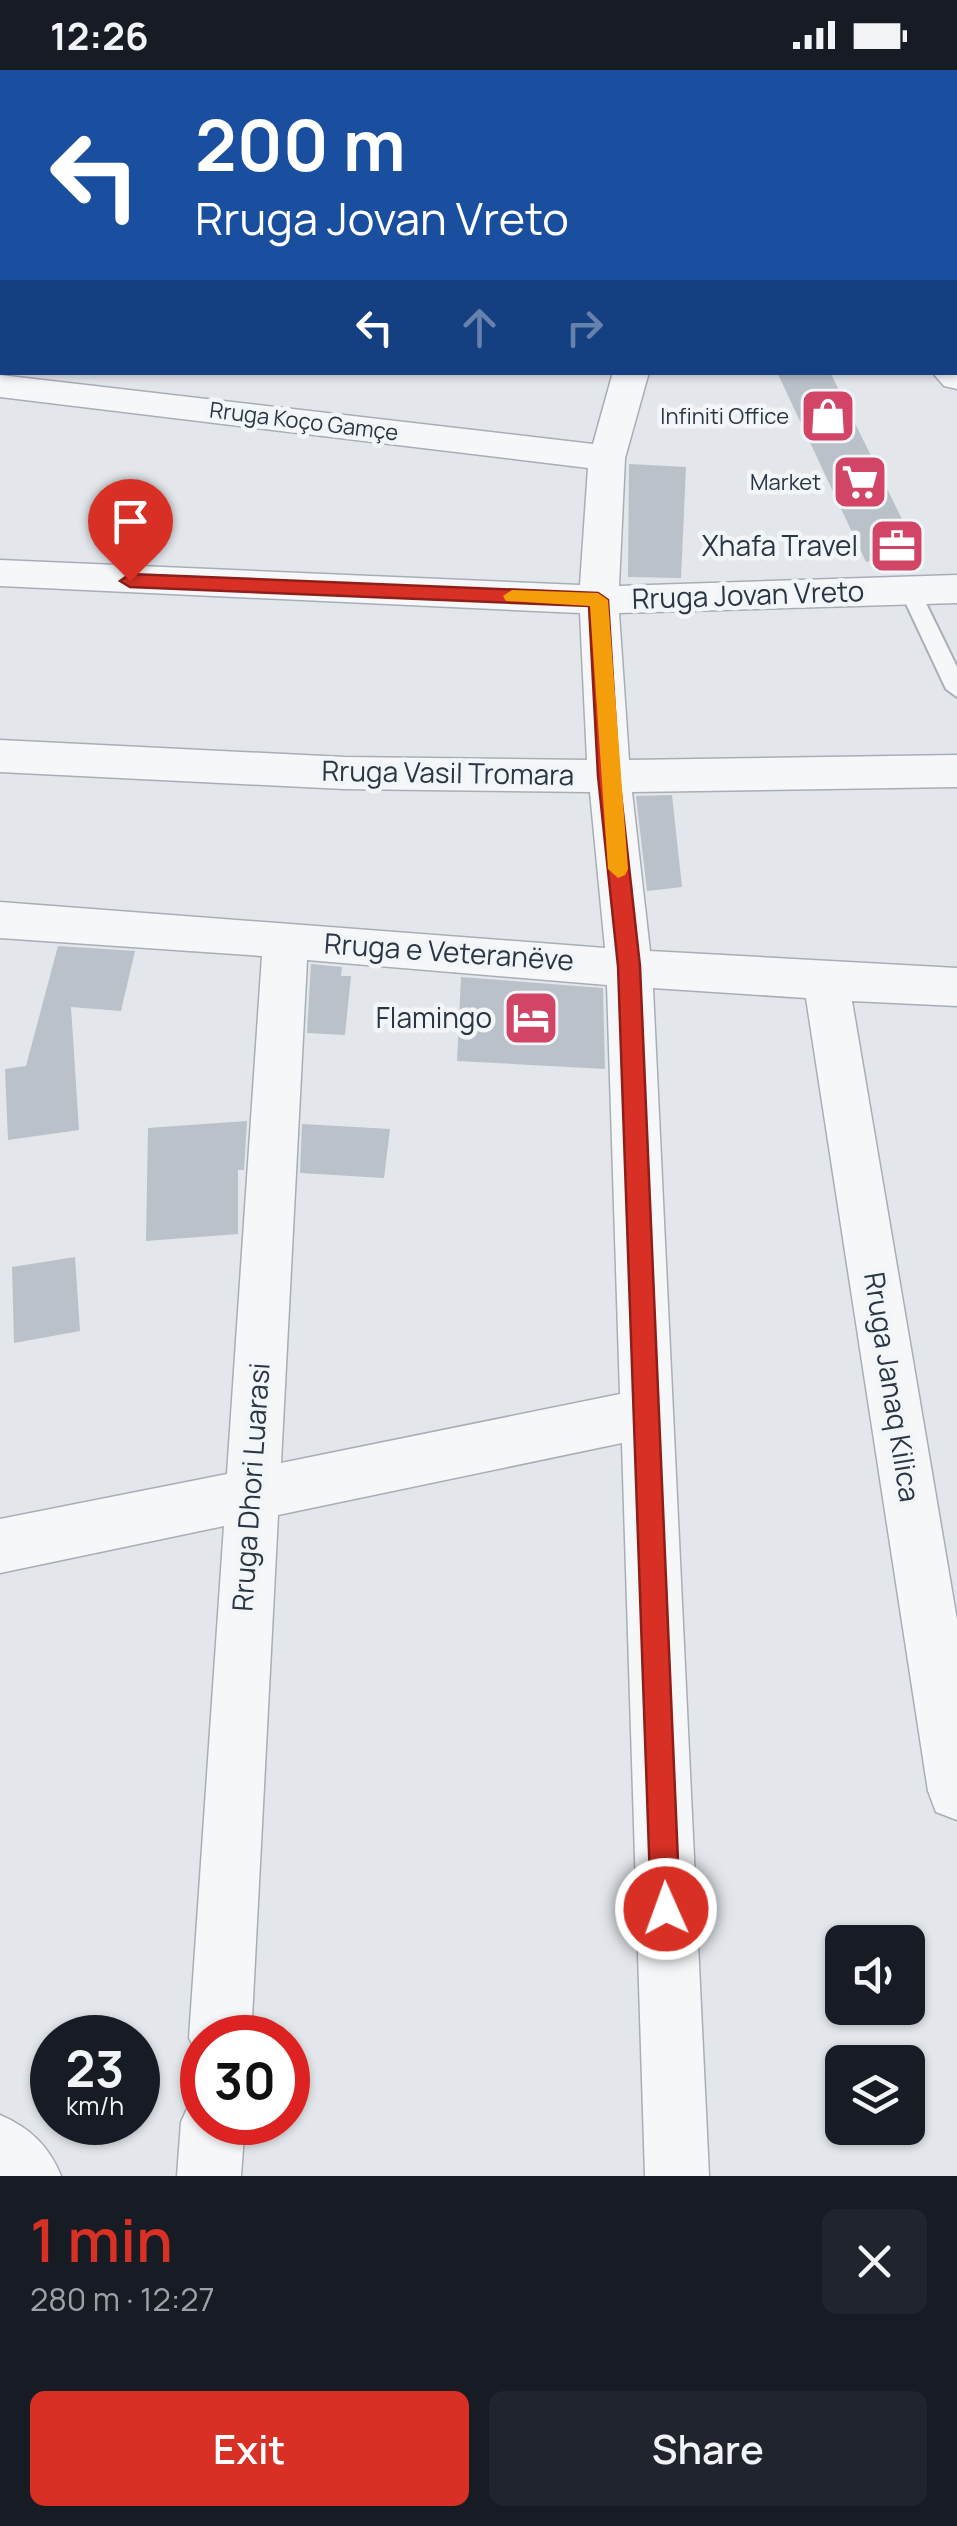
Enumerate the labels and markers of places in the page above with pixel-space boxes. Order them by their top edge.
shop icon: Infiniti Office [798,386,858,446]
place label: Infiniti Office [660,401,789,431]
supermarket icon: Market [830,452,890,512]
place label: Market [750,467,821,497]
pin [88,479,173,582]
office icon: Xhafa Travel [867,516,927,576]
place label: Xhafa Travel [702,526,858,564]
hotel icon: Flamingo [501,988,561,1048]
place label: Flamingo [376,998,492,1036]

